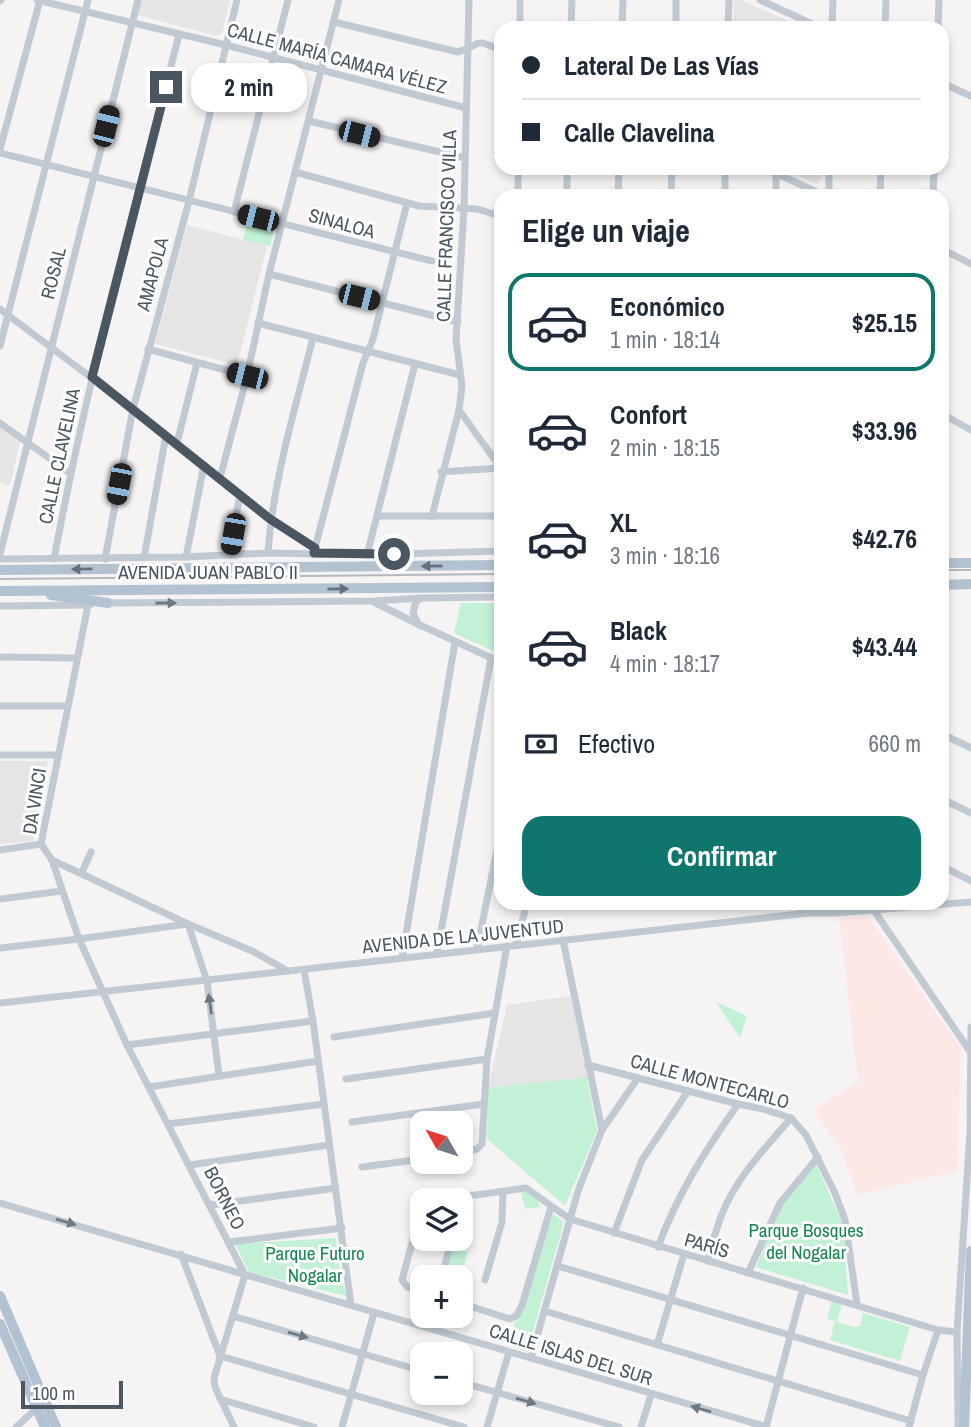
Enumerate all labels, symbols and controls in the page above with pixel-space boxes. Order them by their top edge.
street label: CALLE MARÍA CAMARA VÉLEZ [224,16,450,100]
text: Lateral De Las Vías [564,48,759,83]
callout: 2 min [190,62,306,112]
route end [150,71,182,103]
text: 2 min [224,72,274,103]
car [91,103,122,149]
text: Calle Clavelina [564,115,715,150]
car [337,119,382,149]
street label: CALLE FRANCISCO VILLA [430,129,462,323]
street label: SINALOA [306,202,379,244]
car [236,203,281,233]
text: Elige un viaje [522,209,690,252]
street label: AMAPOLA [129,234,174,315]
street label: ROSAL [34,244,72,302]
car [337,282,382,312]
text: Económico [610,289,725,324]
icon: car [526,291,589,354]
text: $25.15 [852,305,917,340]
text: 1 min · 18:14 [610,324,720,355]
car [225,361,270,391]
street label: CALLE CLAVELINA [32,385,86,526]
text: Confort [610,397,687,432]
icon: car [526,399,589,462]
text: $33.96 [852,413,917,448]
text: 2 min · 18:15 [610,432,720,463]
car [105,461,134,507]
text: XL [610,505,637,540]
icon: car [526,507,589,570]
car [220,511,247,557]
text: $42.76 [852,521,917,556]
route start [378,538,410,570]
text: 3 min · 18:16 [610,540,720,571]
street label: AVENIDA JUAN PABLO II [117,559,298,585]
one-way arrow [421,560,443,572]
one-way arrow [71,563,93,575]
one-way arrow [327,584,349,595]
one-way arrow [155,597,177,609]
text: Black [610,613,667,648]
icon: car [526,615,589,678]
text: $43.44 [852,629,917,664]
text: 4 min · 18:17 [610,648,720,679]
icon: cash [522,725,560,763]
text: Efectivo [578,726,655,761]
text: 660 m [869,728,921,759]
street label: DA VINCI [16,766,52,836]
button: Confirmar [522,816,921,896]
street label: AVENIDA DE LA JUVENTUD [360,912,565,960]
one-way arrow [204,993,215,1015]
street label: CALLE MONTECARLO [628,1047,792,1115]
north arrow [410,1111,472,1174]
map controls [410,1111,473,1405]
street label: BORNEO [198,1162,252,1234]
button: layers [410,1188,473,1251]
one-way arrow [55,1217,77,1228]
park label: Parque Bosques del Nogalar [748,1217,864,1265]
street label: PARÍS [681,1226,733,1264]
park label: Parque Futuro Nogalar [265,1240,365,1288]
button: + [410,1265,473,1328]
street label: CALLE ISLAS DEL SUR [486,1317,656,1391]
one-way arrow [288,1331,309,1341]
button: − [410,1342,473,1405]
scale bar [21,1378,122,1410]
text: 100 m [32,1380,75,1406]
one-way arrow [516,1396,537,1406]
one-way arrow [690,1403,711,1413]

